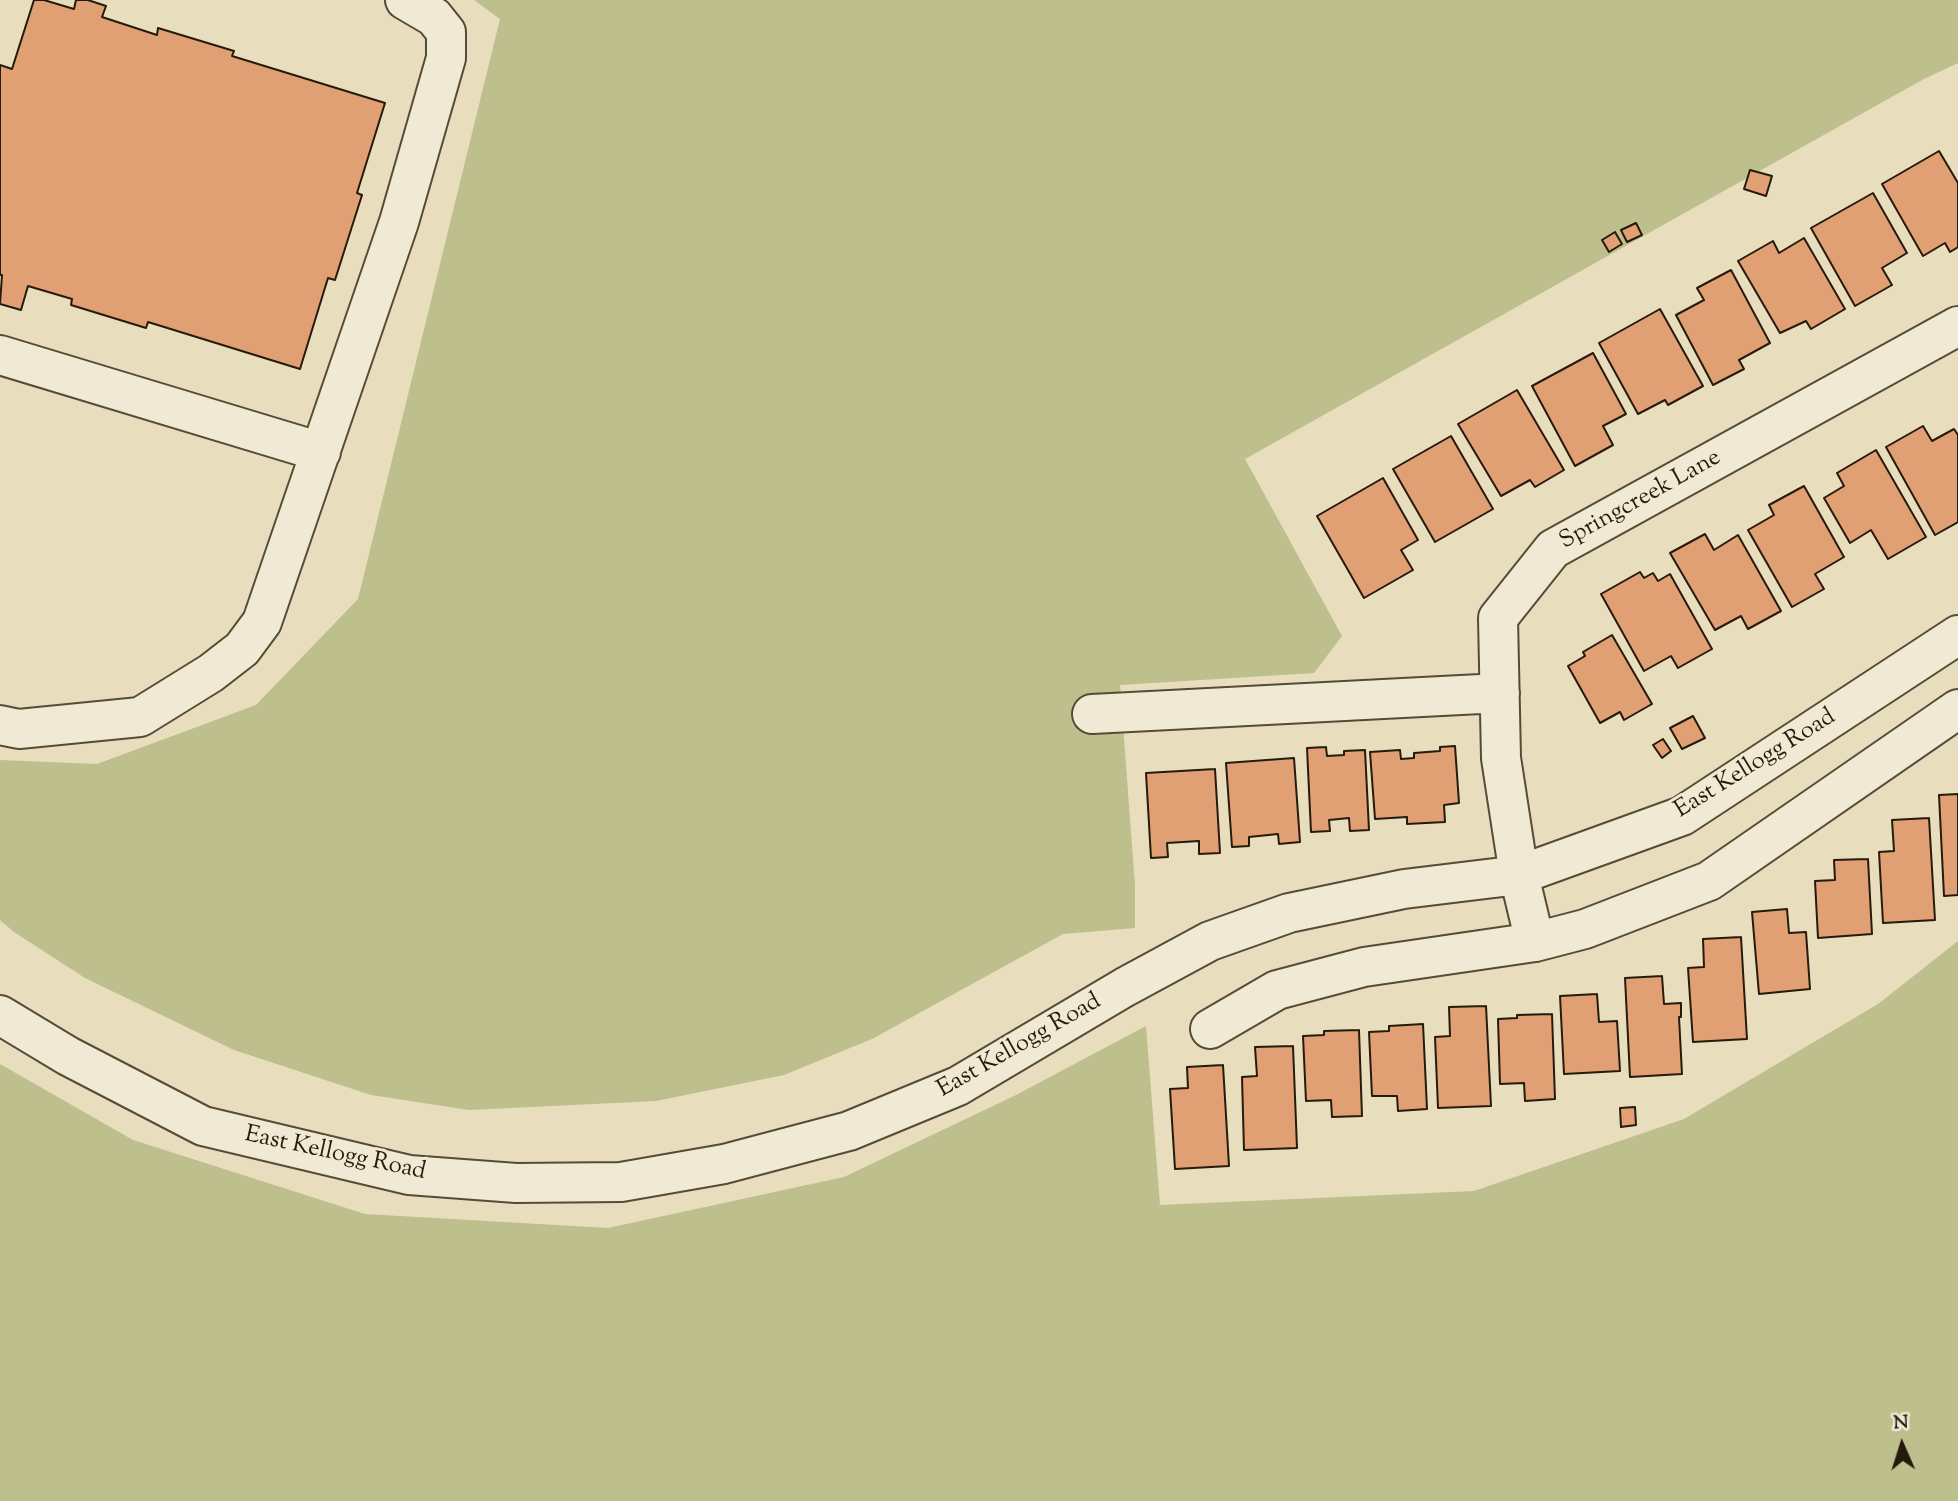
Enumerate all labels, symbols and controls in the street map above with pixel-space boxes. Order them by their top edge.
street label: Springcreek Lane [1555,445,1727,557]
street label: East Kellogg Road [1670,704,1842,826]
street label: East Kellogg Road [933,988,1107,1106]
street label: East Kellogg Road [242,1122,428,1188]
north arrow [1867,1410,1937,1480]
text: N [1893,1410,1909,1437]

